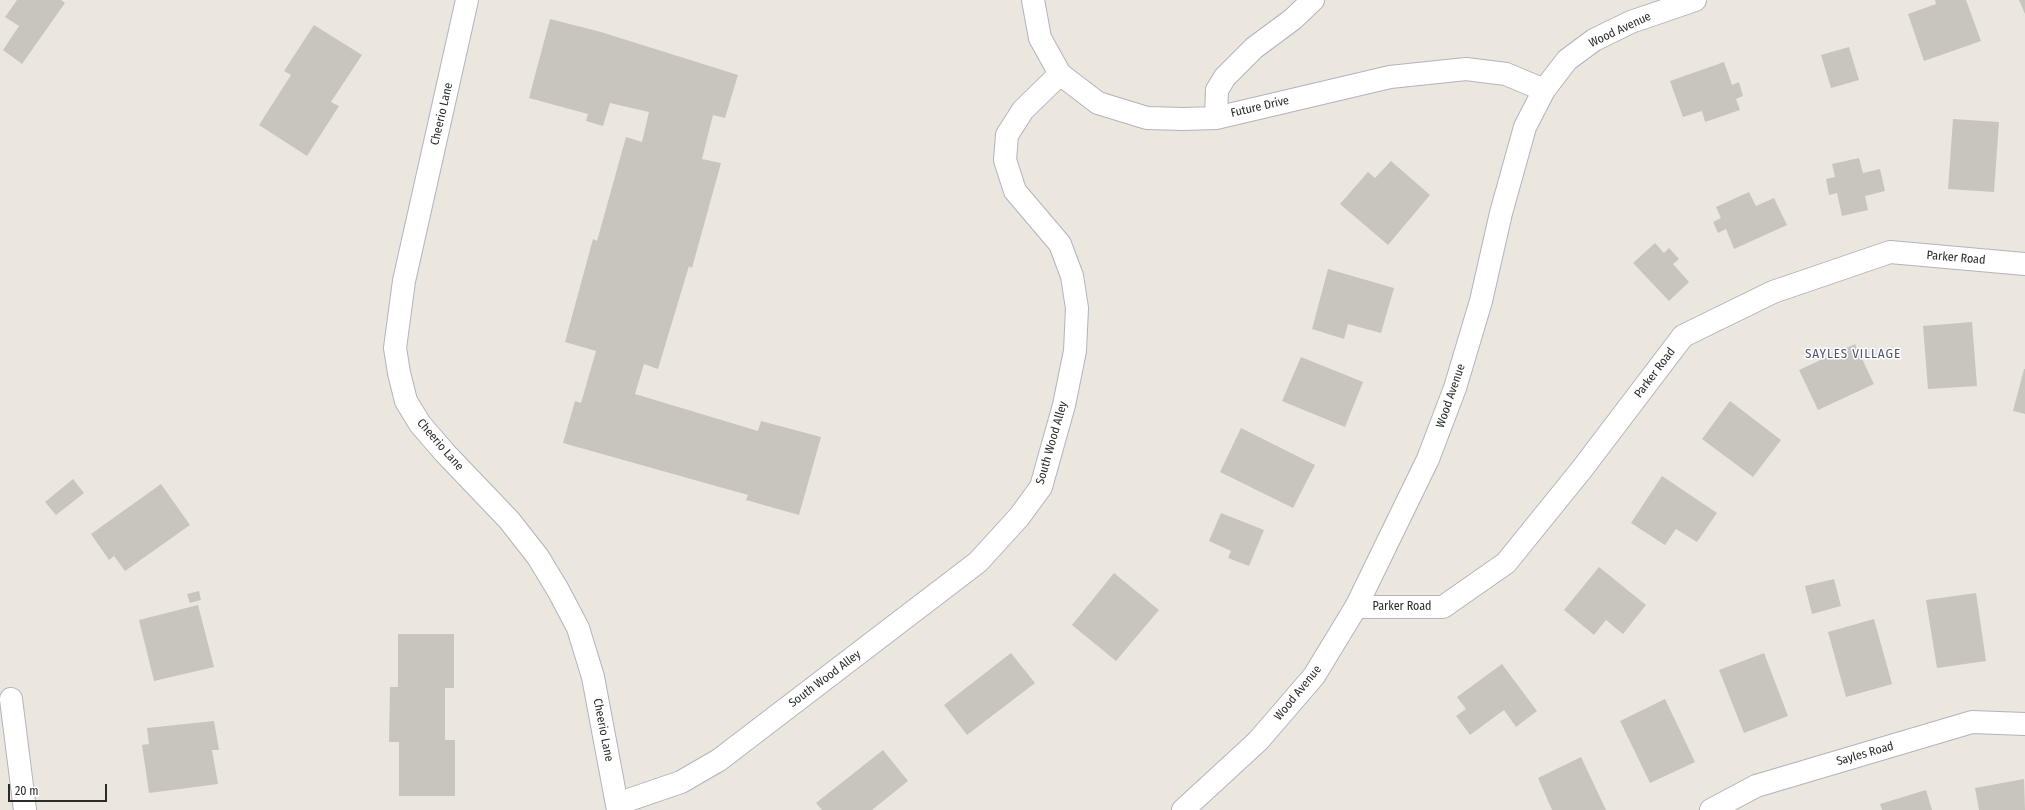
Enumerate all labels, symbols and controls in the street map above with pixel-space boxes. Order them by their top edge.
street label: Wood Avenue [1587,9,1653,51]
street label: Cheerio Lane [428,81,456,147]
street label: Future Drive [1229,93,1291,121]
street label: Parker Road [1926,248,1986,268]
street label: Parker Road [1631,345,1679,401]
district label: SAYLES VILLAGE [1805,346,1901,362]
street label: Wood Avenue [1433,362,1469,430]
street label: South Wood Alley [1033,400,1071,486]
street label: Cheerio Lane [414,416,466,474]
street label: Parker Road [1372,600,1432,614]
street label: South Wood Alley [786,647,864,711]
street label: Wood Avenue [1271,663,1325,723]
street label: Cheerio Lane [590,697,616,763]
street label: Sayles Road [1835,739,1895,769]
scale bar [10,776,109,802]
text: 20 m [15,784,39,798]

